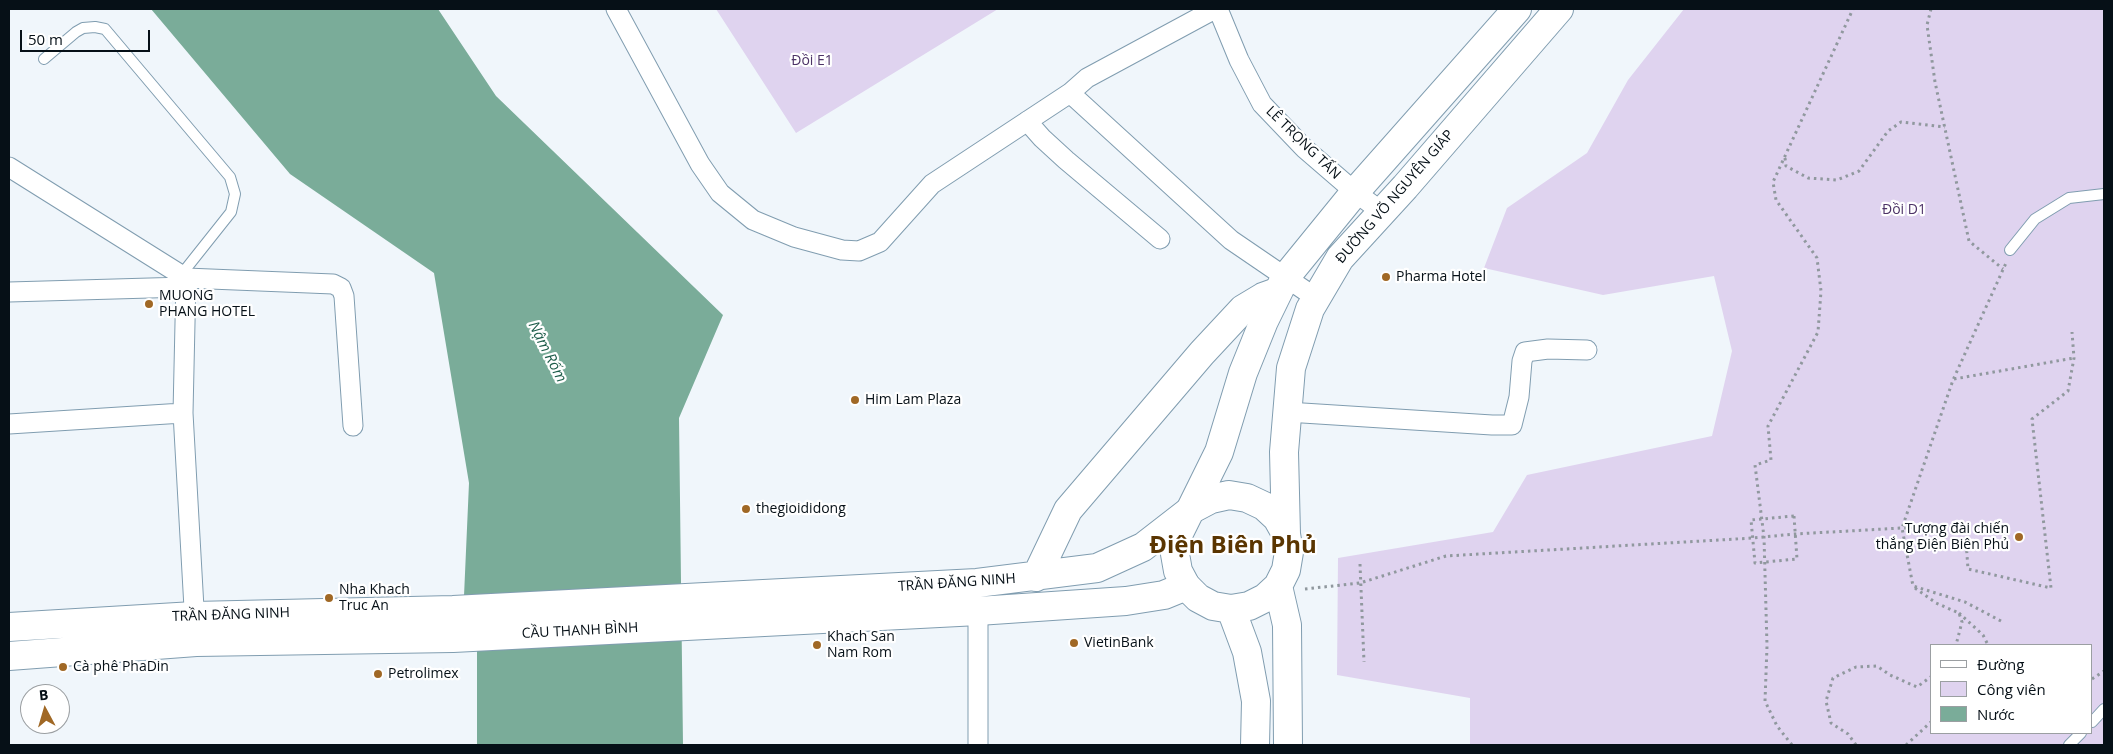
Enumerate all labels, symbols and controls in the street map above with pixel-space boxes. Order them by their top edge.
scale bar [22,20,152,52]
text: 50 m [28,29,63,49]
park label: Đồi E1 [791,53,833,69]
street label: LÊ TRỌNG TẤN [1262,103,1344,183]
street label: ĐƯỜNG VÕ NGUYÊN GIÁP [1332,127,1458,267]
park label: Đồi D1 [1882,202,1926,218]
place label: Pharma Hotel [1396,269,1486,285]
marker: Pharma Hotel [1380,271,1392,283]
place label: MUONG PHANG HOTEL [159,288,255,321]
marker: MUONG PHANG HOTEL [143,298,155,310]
water label: Nậm Rốm [524,318,570,386]
place label: Him Lam Plaza [865,392,961,408]
marker: Him Lam Plaza [849,394,861,406]
place label: thegioididong [756,501,846,517]
marker: thegioididong [740,503,752,515]
place label: Tượng đài chiến thắng Điện Biên Phủ [1876,521,2009,554]
marker: Tượng đài chiến thắng Điện Biên Phủ [2013,531,2025,543]
district label: Điện Biên Phủ [1149,532,1317,560]
street label: TRẦN ĐĂNG NINH [898,571,1016,595]
place label: Nha Khach Truc An [339,582,410,614]
marker: Nha Khach Truc An [323,592,335,604]
street label: TRẦN ĐĂNG NINH [172,605,290,625]
street label: CẦU THANH BÌNH [521,620,639,642]
place label: Khach San Nam Rom [827,629,895,662]
place label: VietinBank [1084,635,1154,651]
marker: VietinBank [1068,637,1080,649]
marker: Khach San Nam Rom [811,639,823,651]
legend [1930,644,2093,734]
text: Đường [1977,654,2024,674]
place label: Cà phê PhaDin [73,659,169,675]
marker: Cà phê PhaDin [57,661,69,673]
place label: Petrolimex [388,666,459,682]
marker: Petrolimex [372,668,384,680]
text: Công viên [1977,679,2046,699]
north arrow [20,684,70,734]
text: B [38,685,49,705]
text: Nước [1977,704,2015,724]

